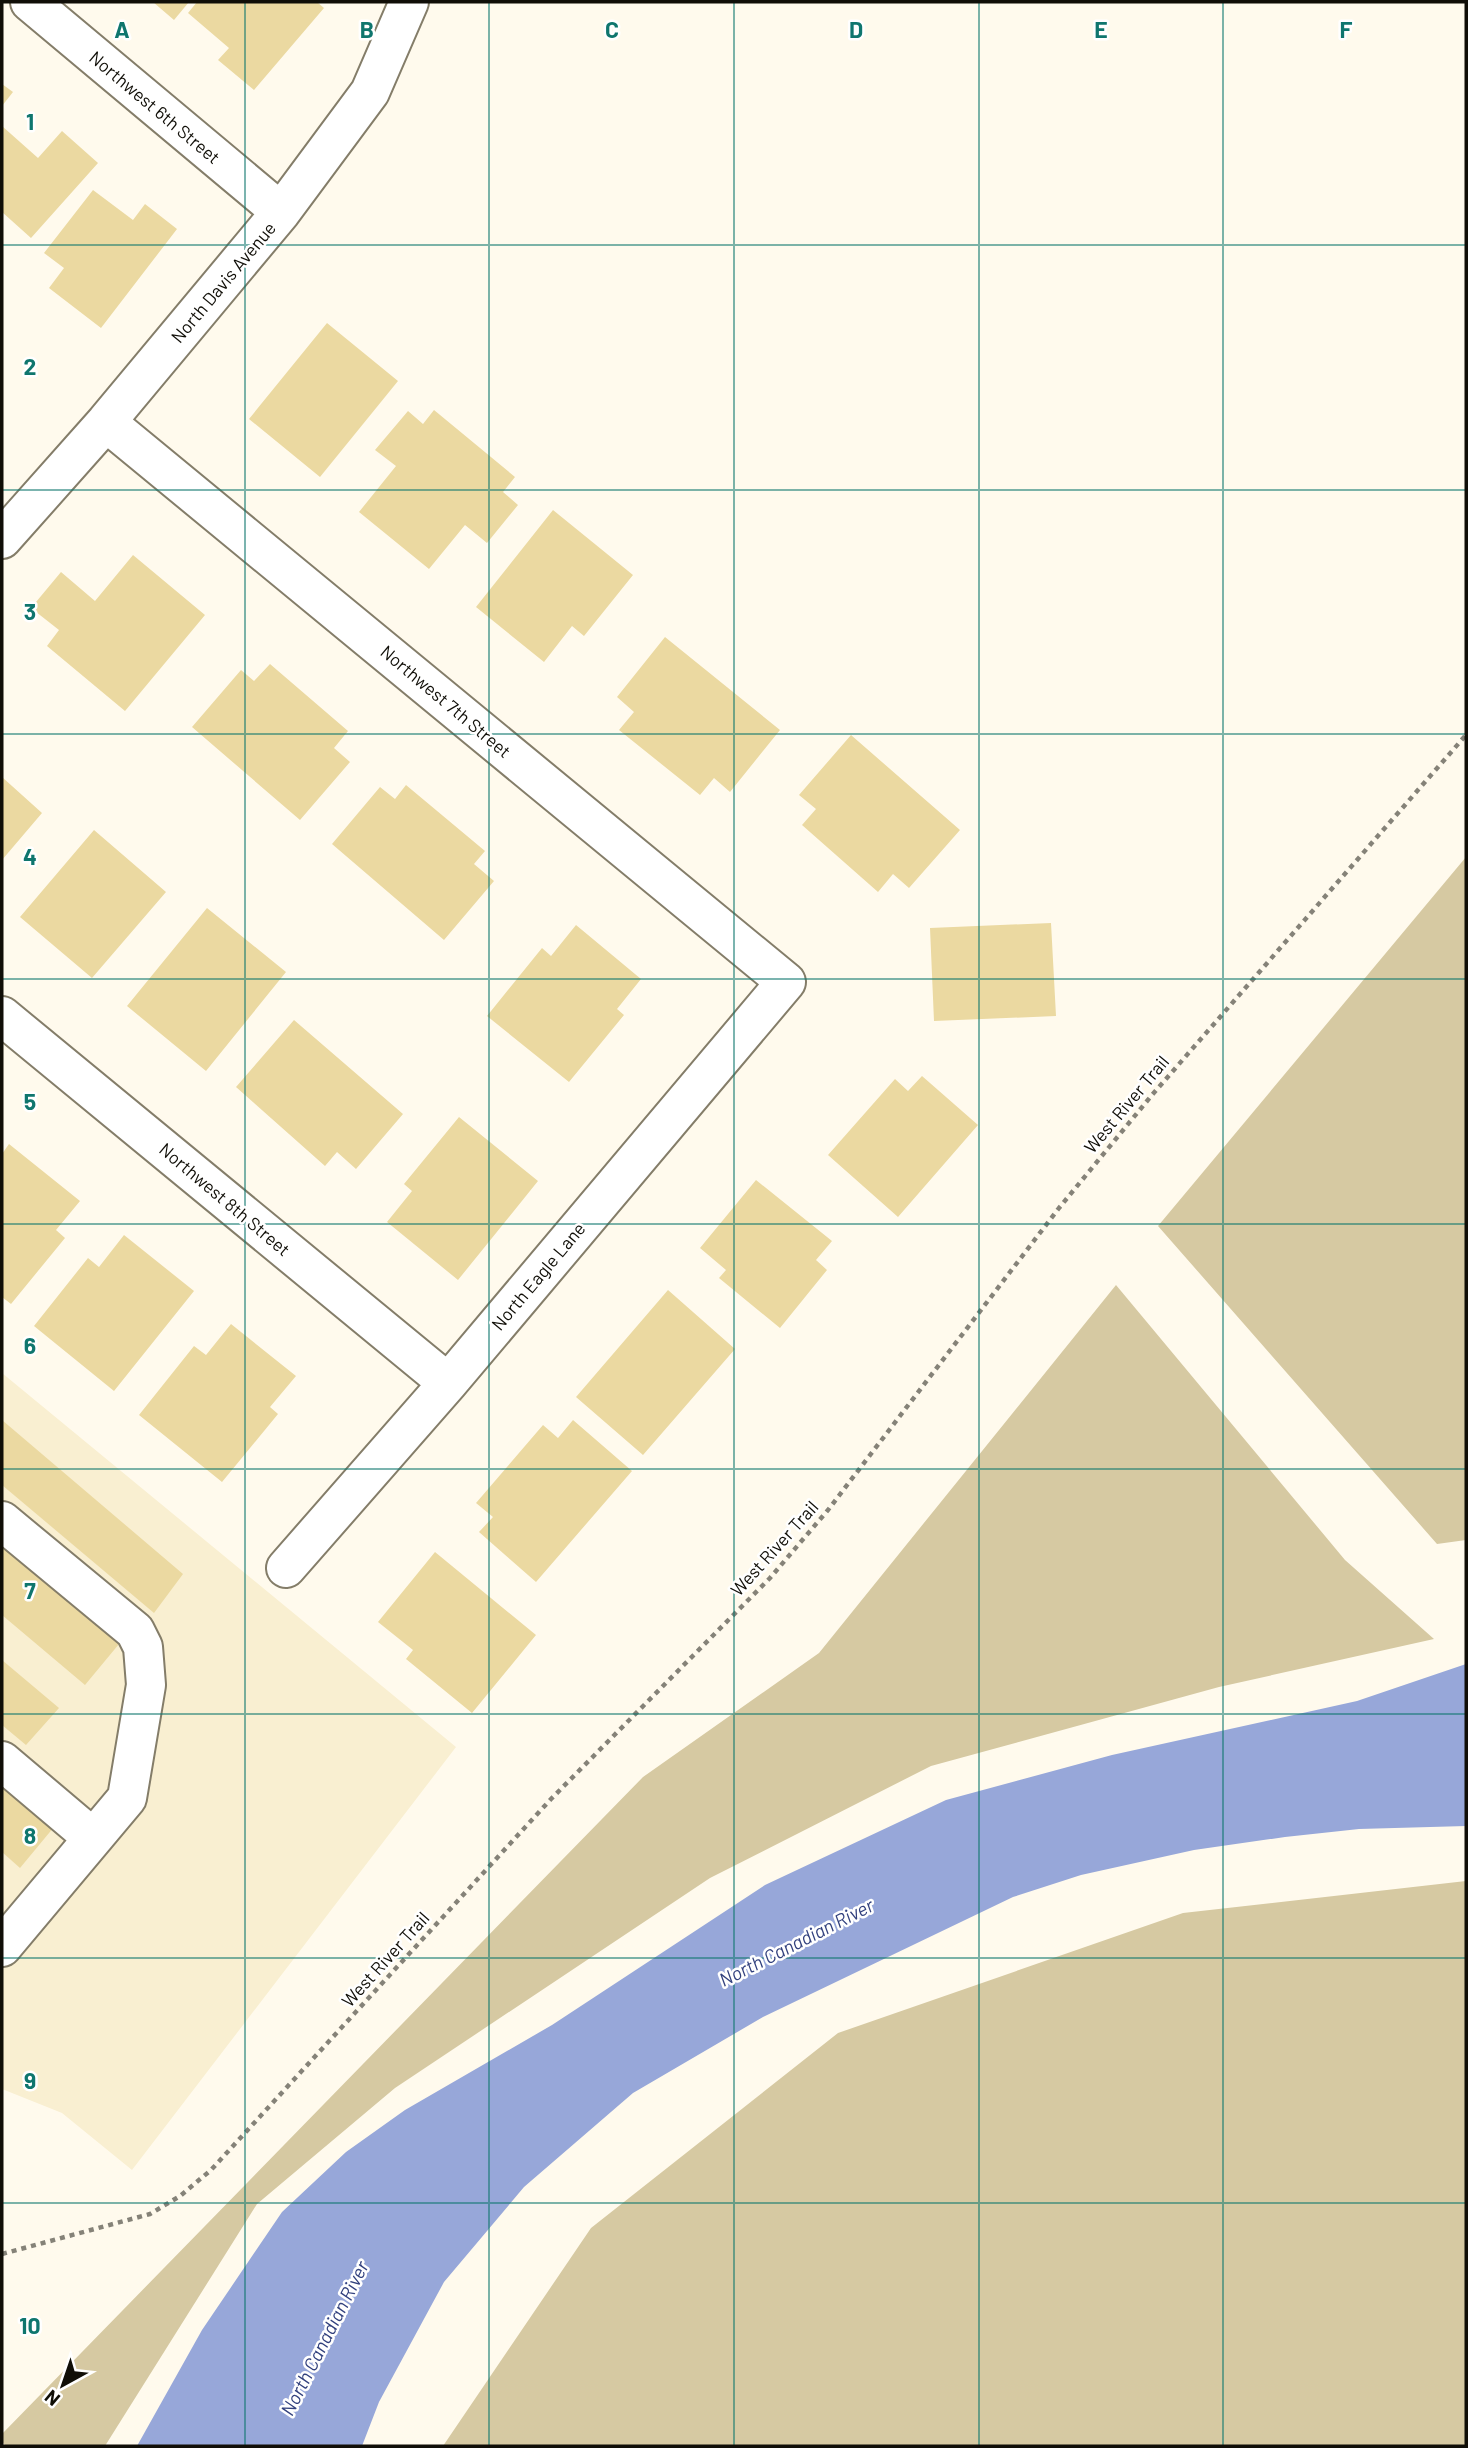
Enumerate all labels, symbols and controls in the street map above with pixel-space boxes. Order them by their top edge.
text: A [114,15,130,43]
text: B [360,15,374,43]
text: C [605,15,619,43]
text: D [849,15,863,43]
text: E [1094,15,1108,43]
text: F [1340,15,1353,43]
street label: Northwest 6th Street [85,46,225,168]
text: 1 [26,107,34,135]
street label: North Davis Avenue [166,217,280,347]
text: 2 [24,352,36,380]
text: 3 [24,597,36,625]
street label: Northwest 7th Street [376,640,516,762]
text: 4 [23,842,37,870]
street label: West River Trail [1079,1051,1173,1157]
text: 5 [24,1087,36,1115]
street label: Northwest 8th Street [155,1138,295,1260]
street label: North Eagle Lane [486,1217,590,1335]
text: 6 [24,1331,36,1359]
street label: West River Trail [726,1496,822,1600]
text: 7 [24,1576,36,1604]
text: 8 [24,1821,36,1849]
water label: North Canadian River [715,1893,878,1991]
street label: West River Trail [337,1907,433,2011]
text: 9 [24,2066,36,2094]
water label: North Canadian River [275,2256,373,2419]
text: 10 [19,2311,41,2339]
north arrow [28,2350,98,2420]
text: N [40,2386,64,2411]

